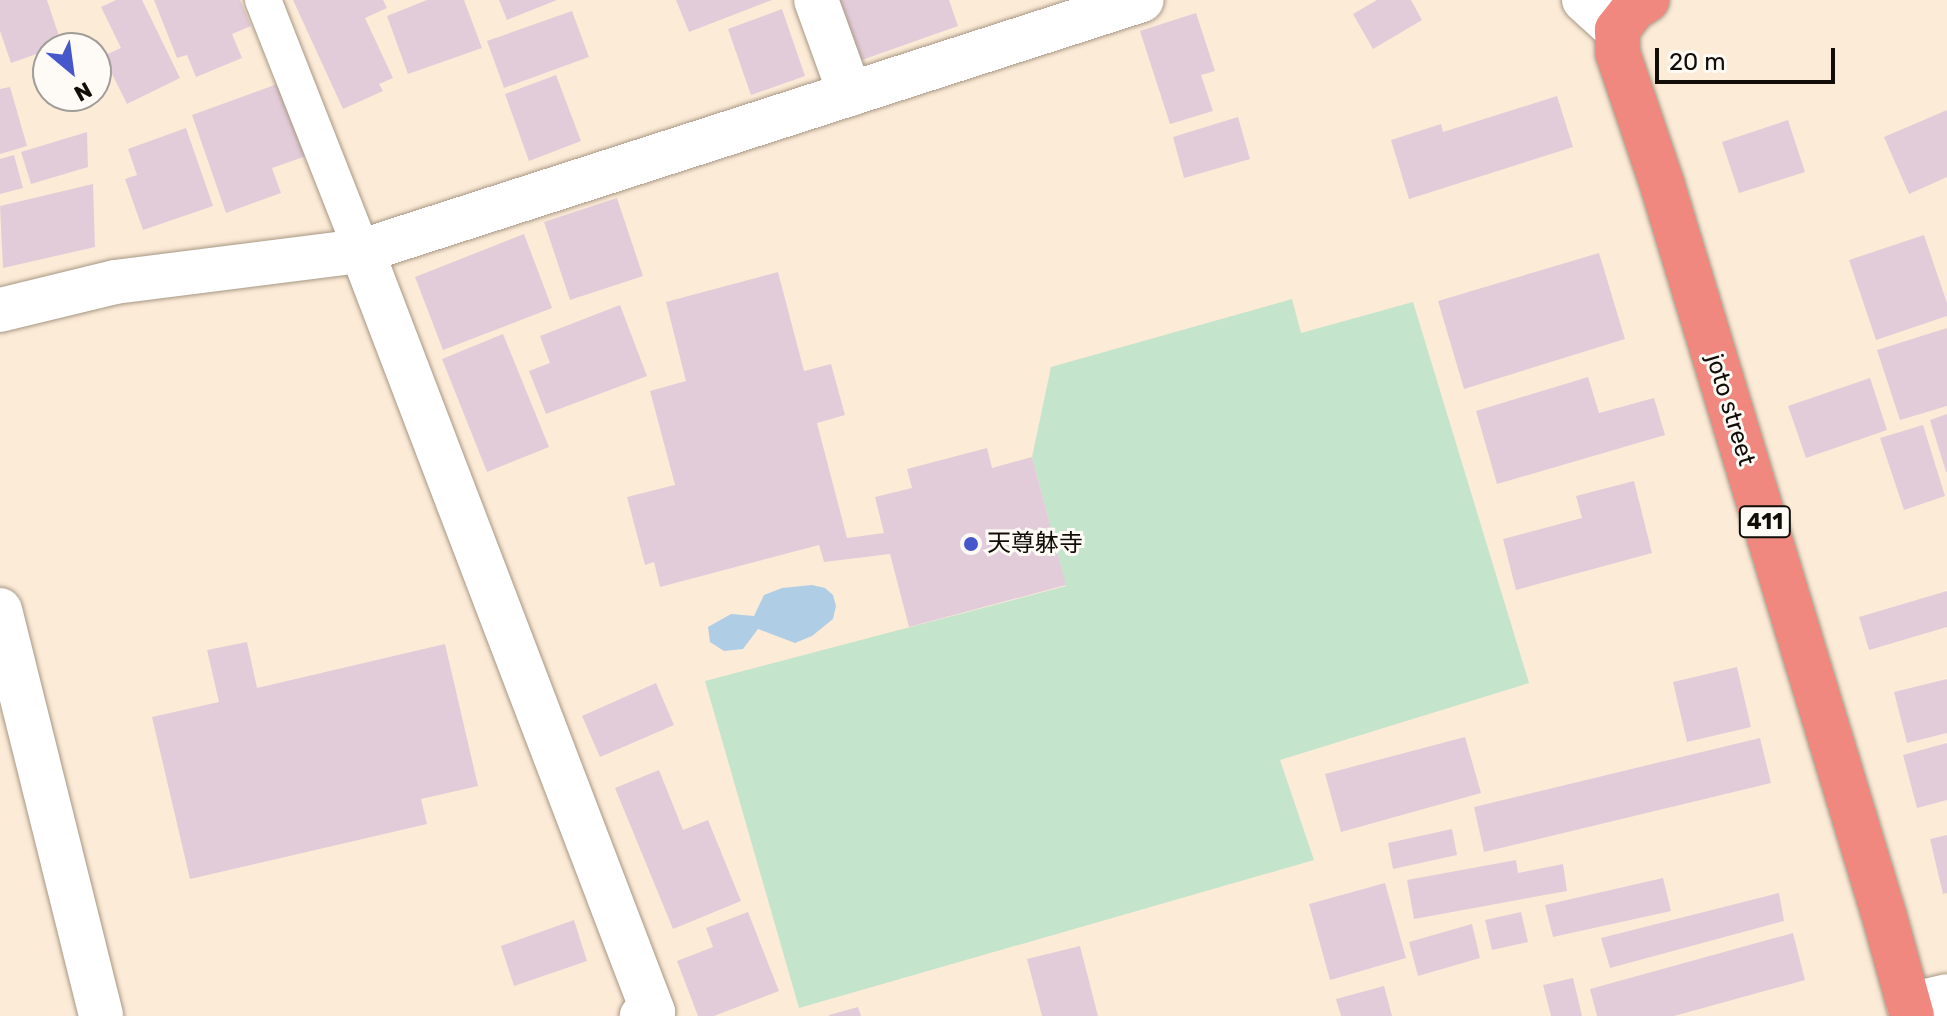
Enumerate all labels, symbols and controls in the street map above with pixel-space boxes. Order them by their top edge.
north arrow [32,32,112,112]
scale bar [1659,32,1839,82]
text: 20 m [1669,48,1726,76]
text: N [69,76,96,107]
street label: joto street [1699,351,1761,469]
road number: 411 [1737,504,1793,540]
place label: 天尊躰寺 [987,530,1083,558]
marker: 天尊躰寺 [962,535,980,553]

